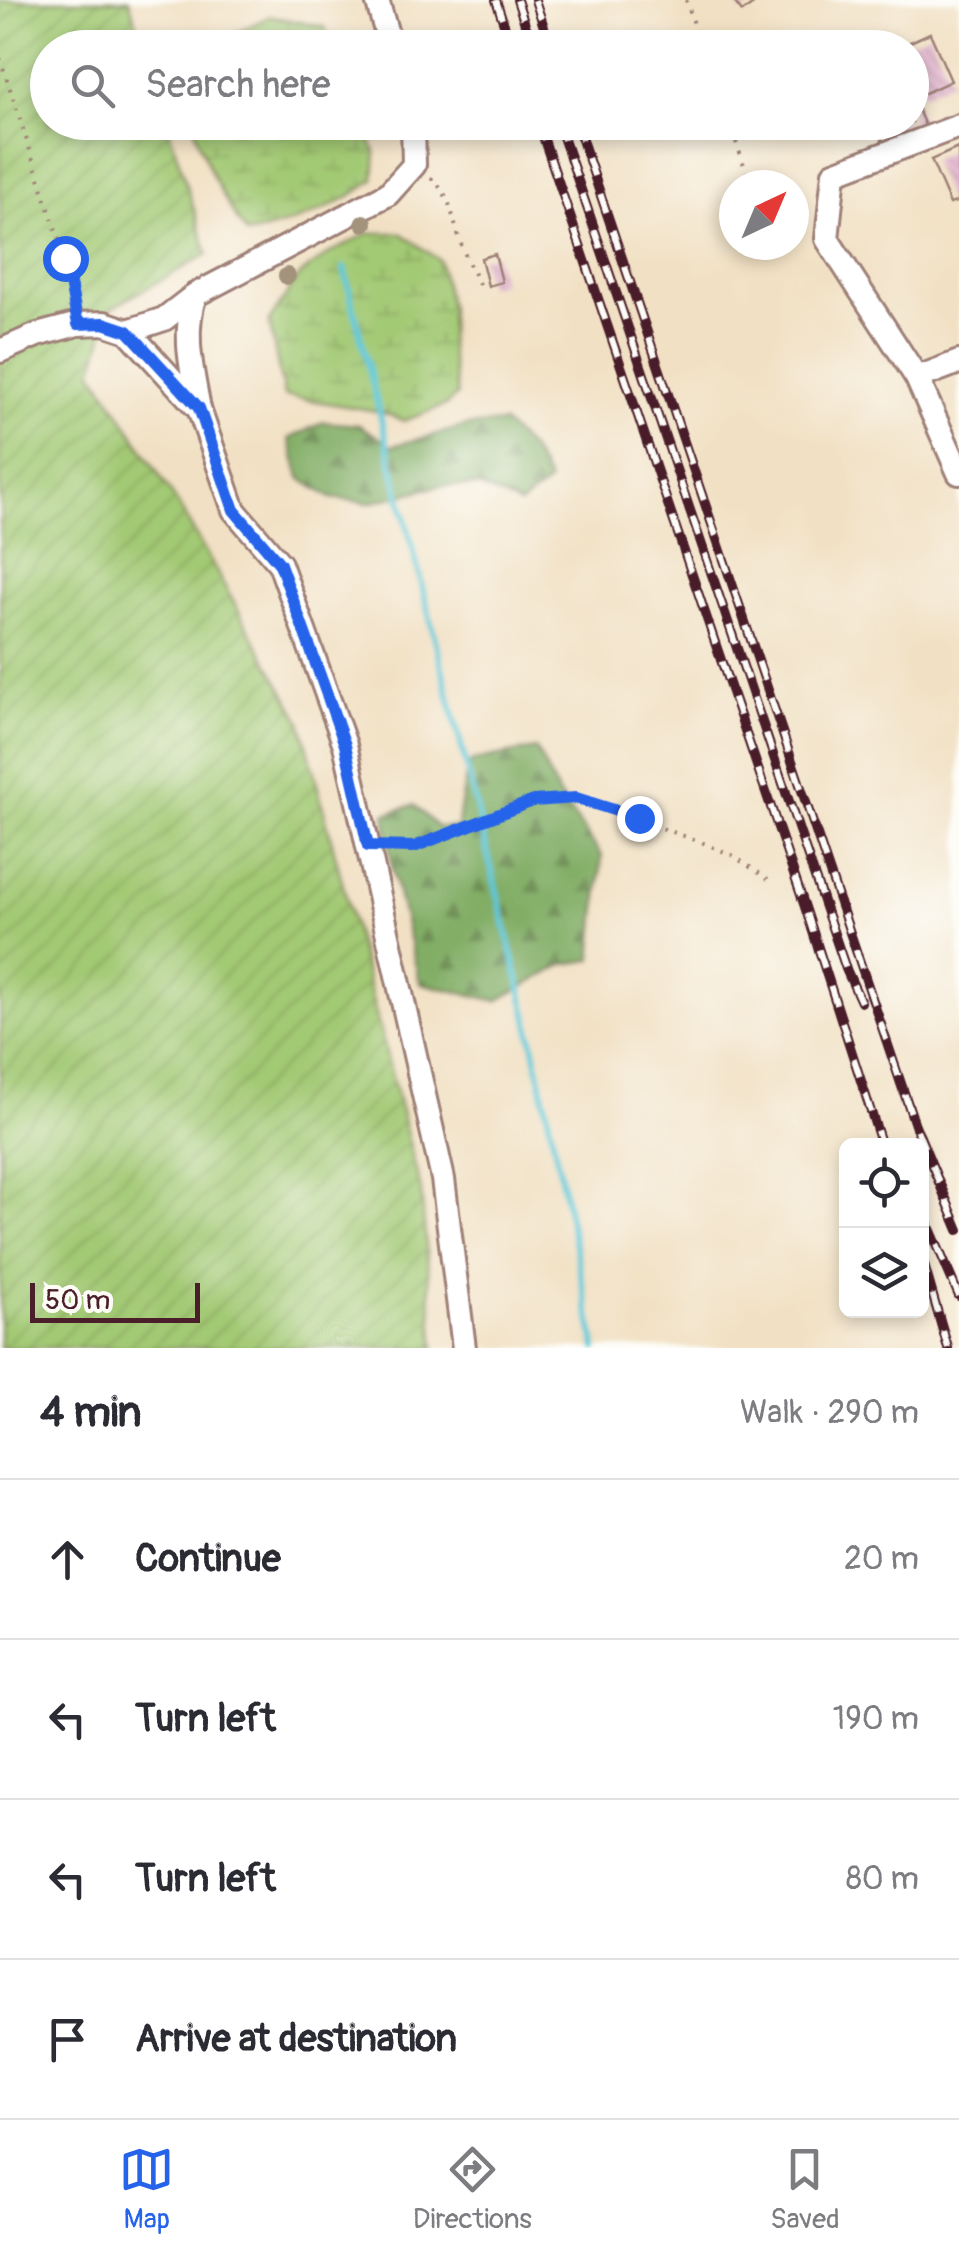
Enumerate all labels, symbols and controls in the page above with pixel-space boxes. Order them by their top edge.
search box [30,30,929,140]
icon: search [65,58,120,113]
text: Search here [145,61,331,109]
north arrow [719,170,809,260]
route start [43,236,89,282]
route end [617,796,663,842]
map controls [839,1138,929,1318]
button: locate [839,1138,929,1228]
button: layers [839,1228,929,1318]
scale bar [30,1278,200,1322]
text: 50 m [45,1283,110,1318]
text: 4 min [40,1387,142,1439]
text: Walk · 290 m [740,1393,919,1433]
icon: ahead [40,1532,95,1587]
text: Continue [135,1535,281,1583]
text: 20 m [844,1539,919,1579]
icon: left [40,1692,95,1747]
text: Turn left [135,1695,276,1743]
text: 190 m [833,1699,919,1739]
icon: left [40,1852,95,1907]
text: Turn left [135,1855,276,1903]
text: 80 m [846,1859,919,1899]
icon: arrive [40,2012,95,2067]
text: Arrive at destination [135,2015,457,2063]
tab: Map [119,2142,174,2237]
tab: Directions [413,2142,532,2237]
tab: Saved [770,2142,840,2237]

